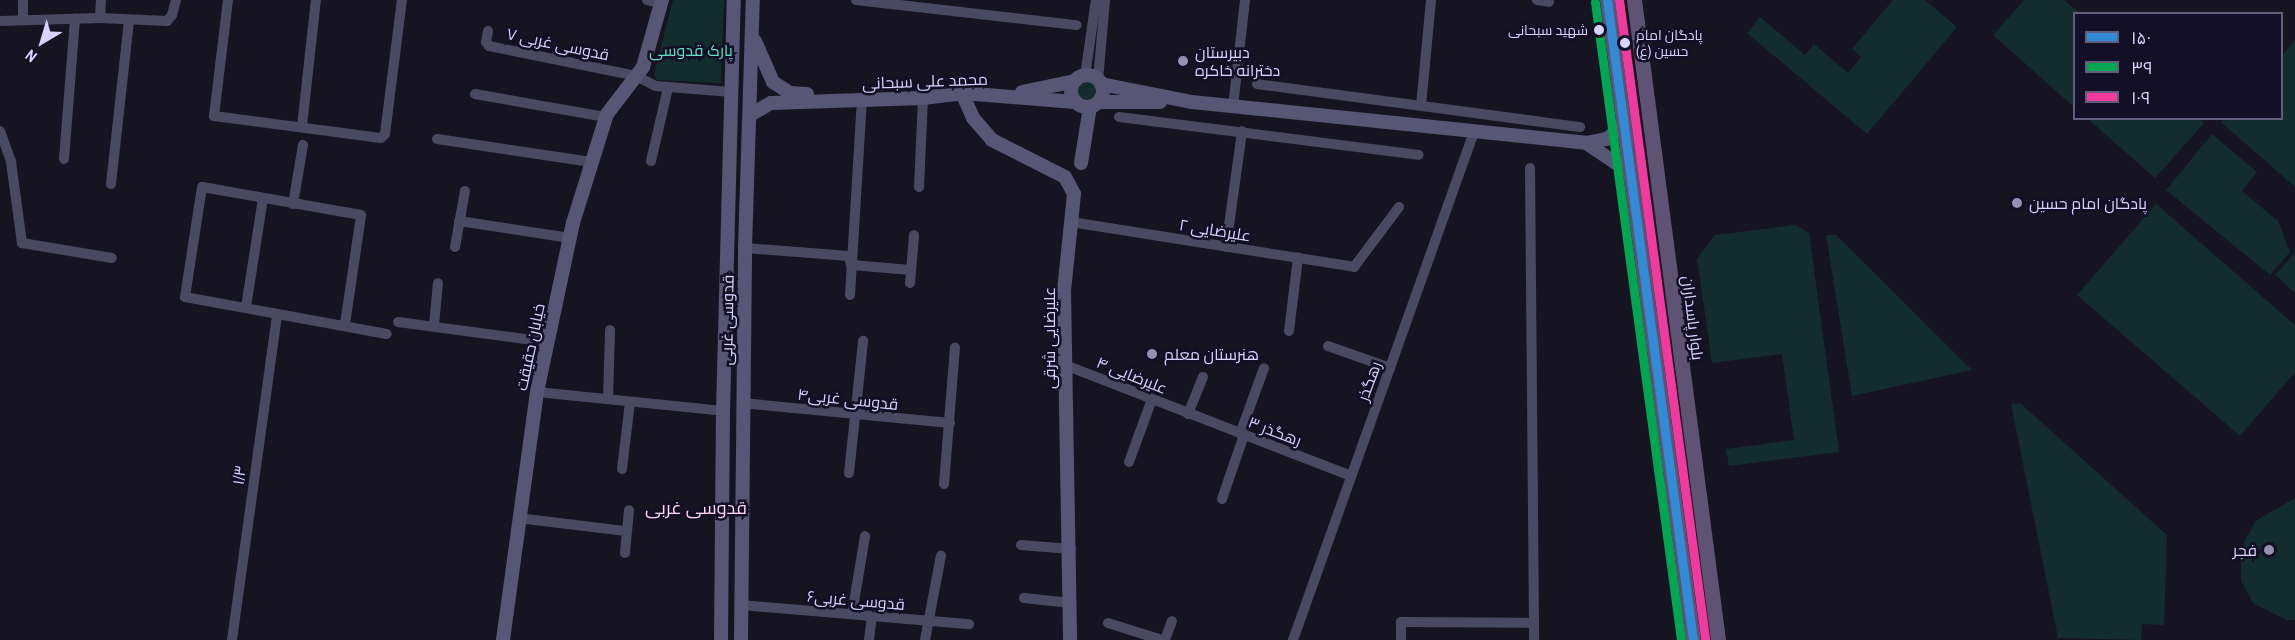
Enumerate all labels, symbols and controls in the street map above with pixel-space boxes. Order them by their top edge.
north arrow [12,12,72,72]
legend [2073,12,2283,120]
place label: شهید سبحانی [1508,22,1588,38]
street label: ۷ قدوسی غربی [505,24,611,64]
marker: شهید سبحانی [1593,24,1605,36]
text: ۱۵۰ [2131,25,2151,50]
place label: پادگان امام حسین (ع) [1636,27,1702,60]
marker: پادگان امام حسین (ع) [1619,37,1631,49]
park label: پارک قدوسی [649,40,733,60]
place label: دبیرستان دخترانه خاکره [1195,42,1280,80]
text: N [20,45,41,68]
marker: دبیرستان دخترانه خاکره [1176,54,1190,68]
text: ۳۹ [2131,55,2153,80]
street label: محمد علی سبحانی [862,69,988,93]
text: ۱۰۹ [2131,85,2150,110]
place label: پادگان امام حسین [2029,193,2147,213]
marker: پادگان امام حسین [2010,196,2024,210]
street label: ۲ علیرضایی [1178,215,1252,245]
street label: قدوسی غربی [717,274,737,366]
street label: بلوار پاسداران [1678,275,1708,361]
street label: علیرضایی شرقی [1039,287,1059,389]
street label: خیابان حقیقت [511,302,549,392]
place label: هنرستان معلم [1164,344,1259,364]
marker: هنرستان معلم [1145,347,1159,361]
street label: ۴ علیرضایی [1094,352,1170,398]
street label: رهگذر [1353,358,1385,404]
street label: قدوسی غربی۴ [797,384,899,414]
street label: ۳ رهگذر [1246,412,1304,450]
street label: ۱/۳ [228,464,250,486]
district label: قدوسی غربی [645,497,747,519]
place label: فجر [2233,540,2257,560]
marker: فجر [2262,543,2276,557]
street label: قدوسی غربی۶ [806,586,906,614]

